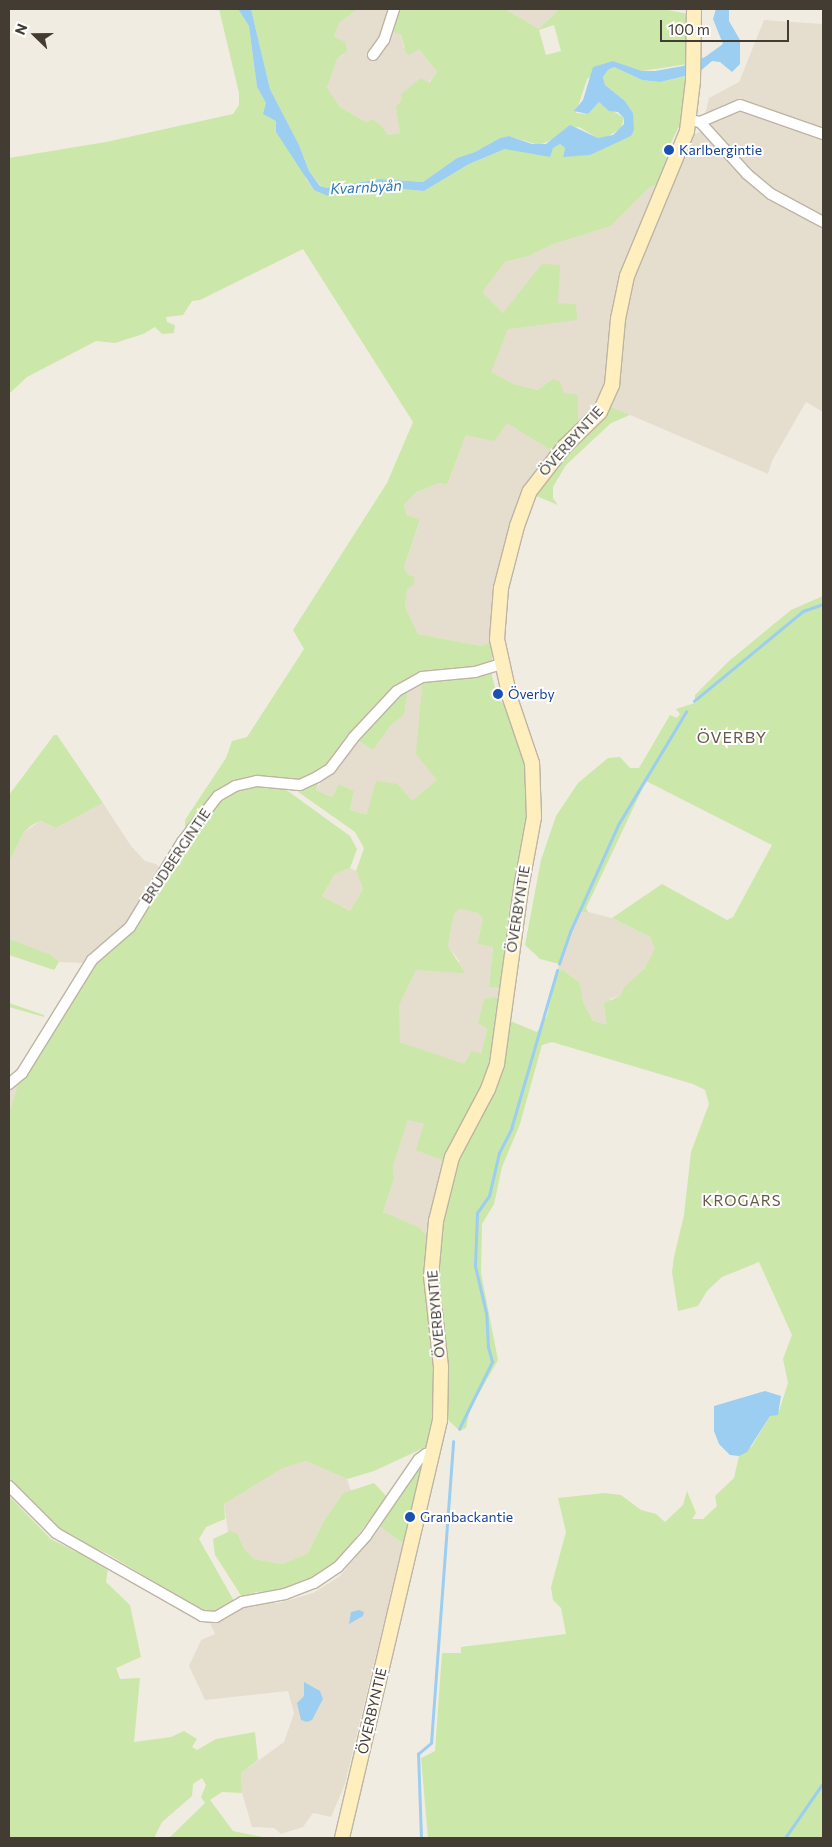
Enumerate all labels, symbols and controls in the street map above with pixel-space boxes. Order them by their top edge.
north arrow [10,10,60,60]
scale bar [662,10,791,42]
text: 100 m [668,20,710,38]
text: N [11,21,30,37]
place label: Karlbergintie [679,142,762,158]
marker: Karlbergintie [663,144,675,156]
water label: Kvarnbyån [330,176,402,198]
street label: ÖVERBYNTIE [535,403,607,479]
place label: Överby [508,686,555,702]
marker: Överby [492,688,504,700]
district label: ÖVERBY [696,727,768,747]
street label: BRUDBERGINTIE [138,805,214,907]
street label: ÖVERBYNTIE [503,864,533,954]
district label: KROGARS [701,1192,783,1210]
street label: ÖVERBYNTIE [424,1269,448,1359]
place label: Granbackantie [420,1509,513,1525]
marker: Granbackantie [404,1511,416,1523]
street label: ÖVERBYNTIE [354,1666,390,1756]

